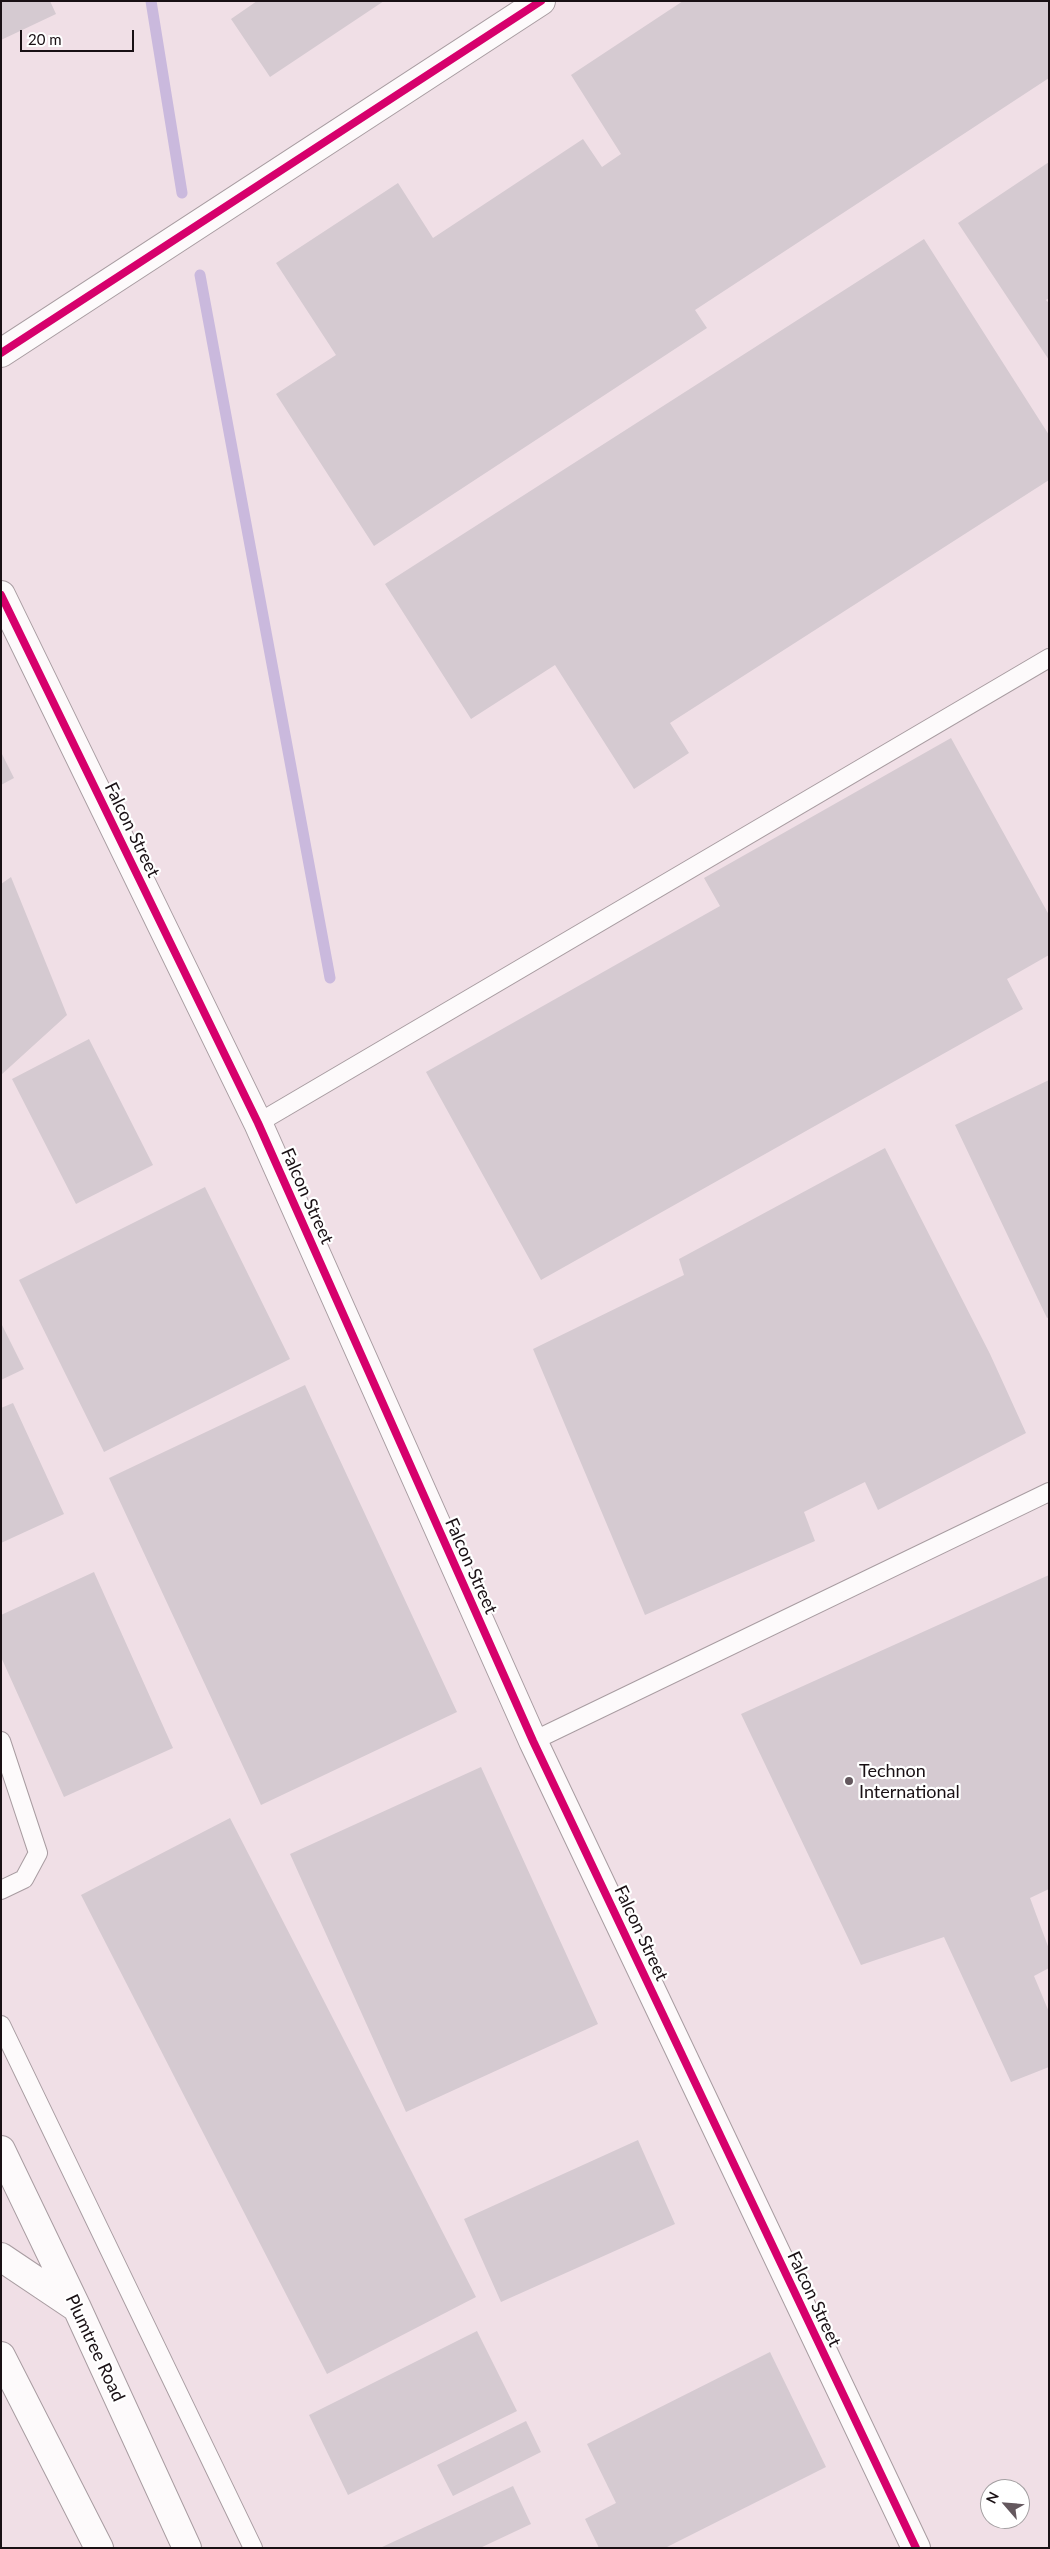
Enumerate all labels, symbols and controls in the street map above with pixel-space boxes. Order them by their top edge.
scale bar [22,20,136,52]
text: 20 m [28,30,62,48]
street label: Falcon Street [100,779,164,881]
street label: Falcon Street [276,1145,338,1247]
street label: Falcon Street [440,1515,502,1617]
place label: Technon International [859,1760,960,1802]
marker: Technon International [843,1775,855,1787]
street label: Falcon Street [609,1882,673,1984]
street label: Falcon Street [782,2248,846,2350]
street label: Plumtree Road [61,2291,129,2405]
north arrow [980,2479,1030,2529]
text: N [982,2489,1002,2506]

